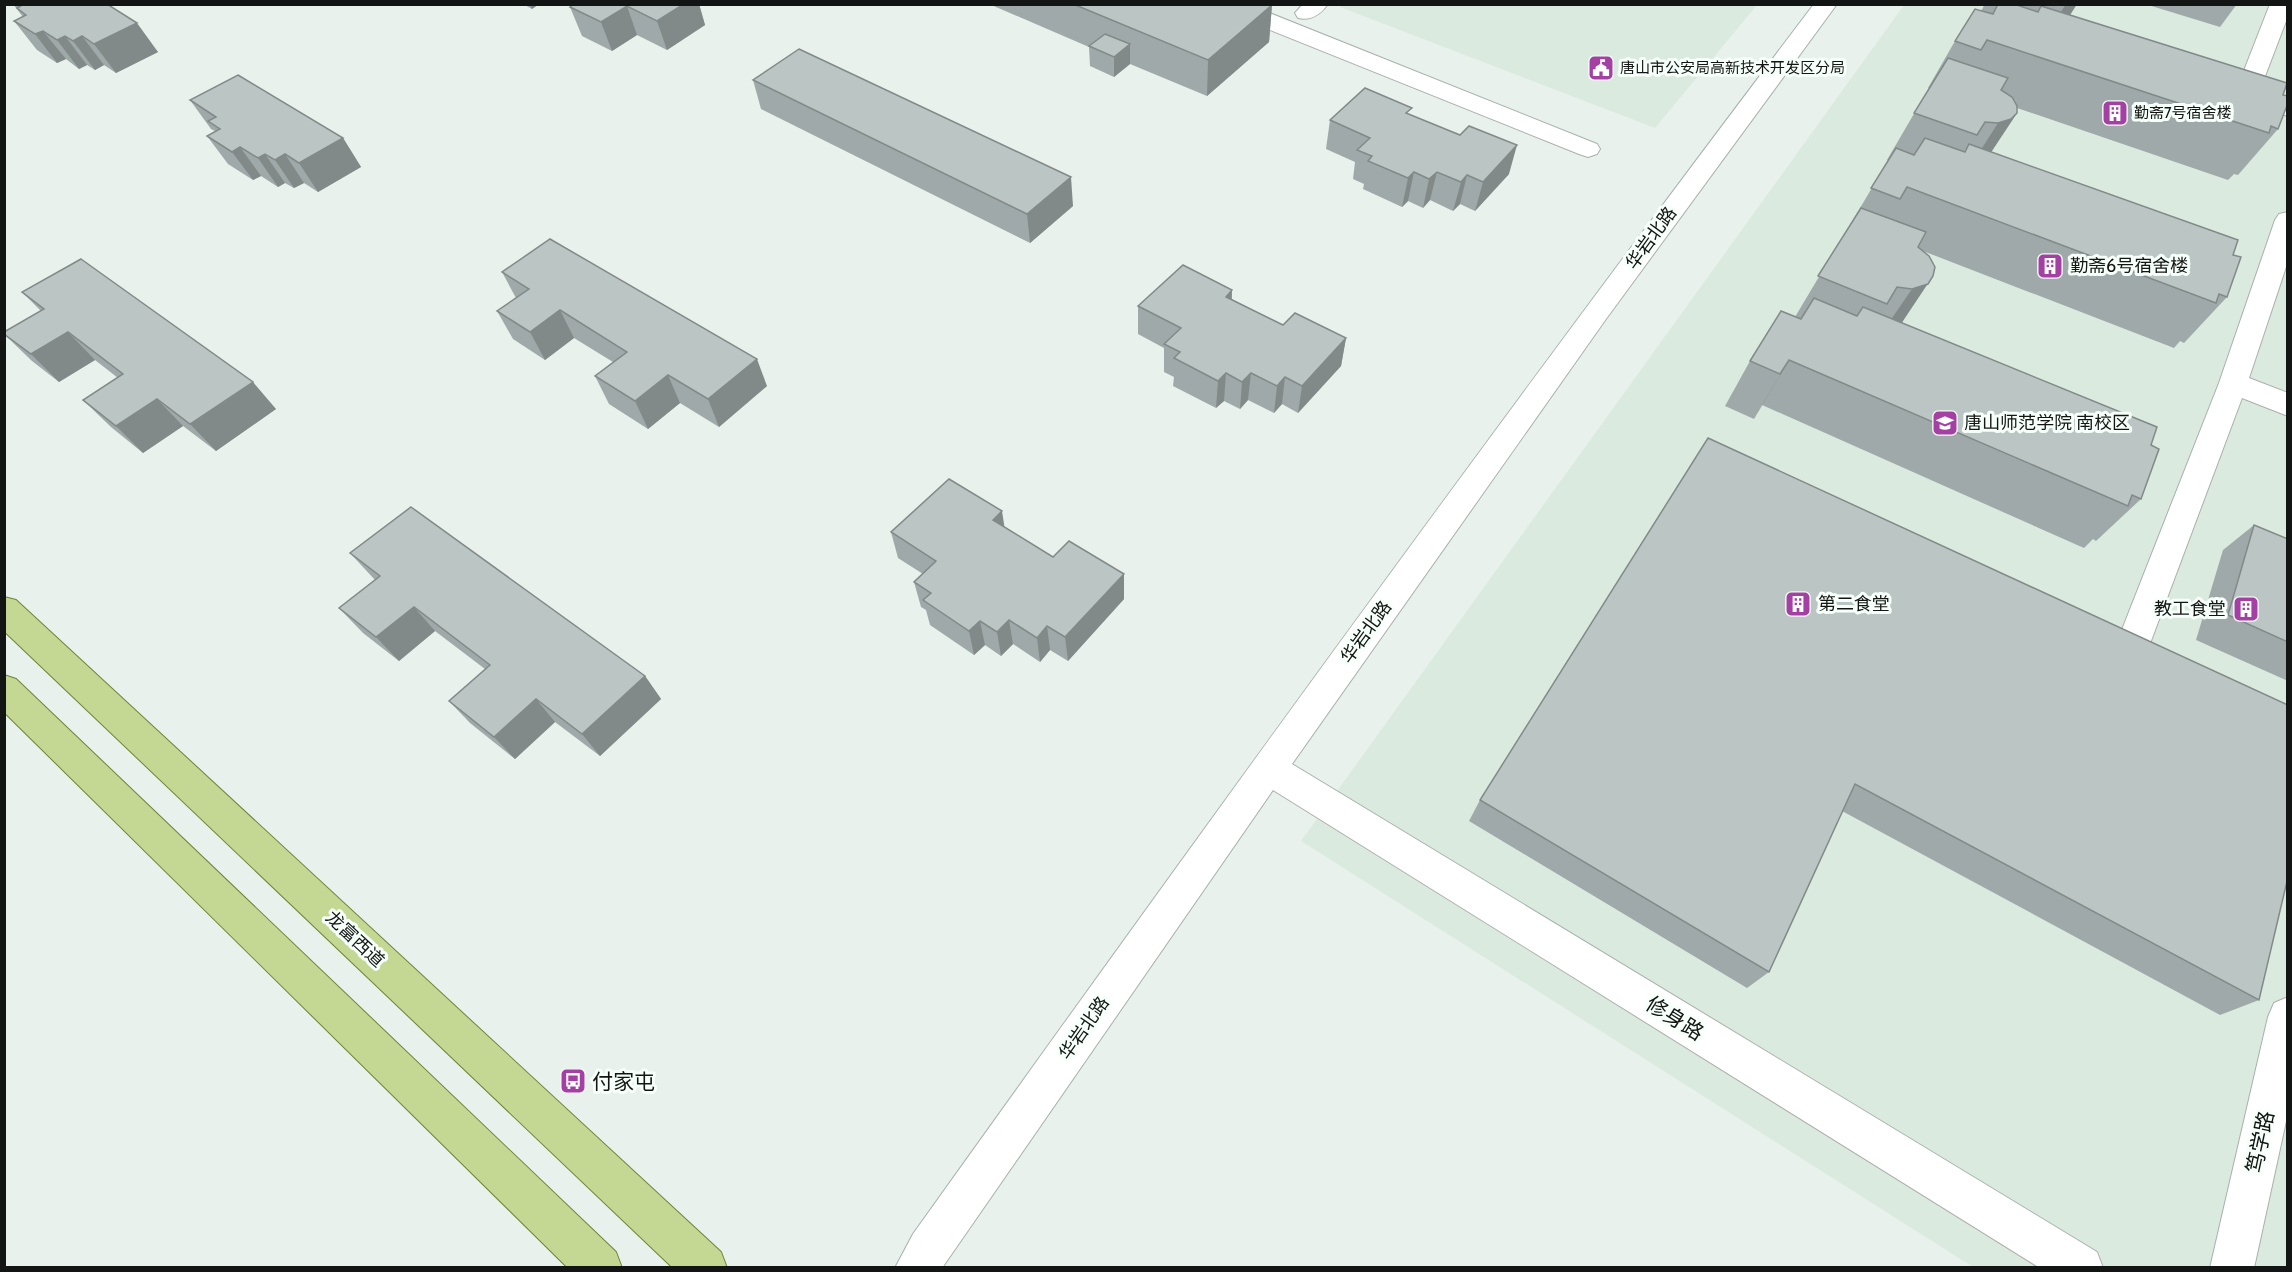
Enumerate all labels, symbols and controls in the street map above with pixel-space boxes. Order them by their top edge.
public building icon: 唐山市公安局高新技术开发区分局 [1586,53,1616,83]
place label: 唐山市公安局高新技术开发区分局 [1620,59,1845,77]
building icon: 勤斋7号宿舍楼 [2100,98,2130,128]
place label: 勤斋7号宿舍楼 [2134,104,2232,122]
street label: 华岩北路 [1621,202,1681,274]
building icon: 勤斋6号宿舍楼 [2035,251,2065,281]
place label: 勤斋6号宿舍楼 [2070,255,2188,277]
school or university icon: 唐山师范学院 南校区 [1930,408,1960,438]
place label: 唐山师范学院 南校区 [1964,412,2130,434]
building icon: 第二食堂 [1783,589,1813,619]
place label: 第二食堂 [1818,593,1890,615]
building icon: 教工食堂 [2231,594,2261,624]
street label: 华岩北路 [1336,596,1396,668]
place label: 教工食堂 [2154,598,2226,620]
street label: 龙富西道 [321,906,389,972]
street label: 修身路 [1642,991,1708,1045]
street label: 华岩北路 [1054,992,1114,1064]
bus stop icon: 付家屯 [558,1066,588,1096]
place label: 付家屯 [592,1069,655,1094]
street label: 笃学路 [2241,1109,2279,1175]

